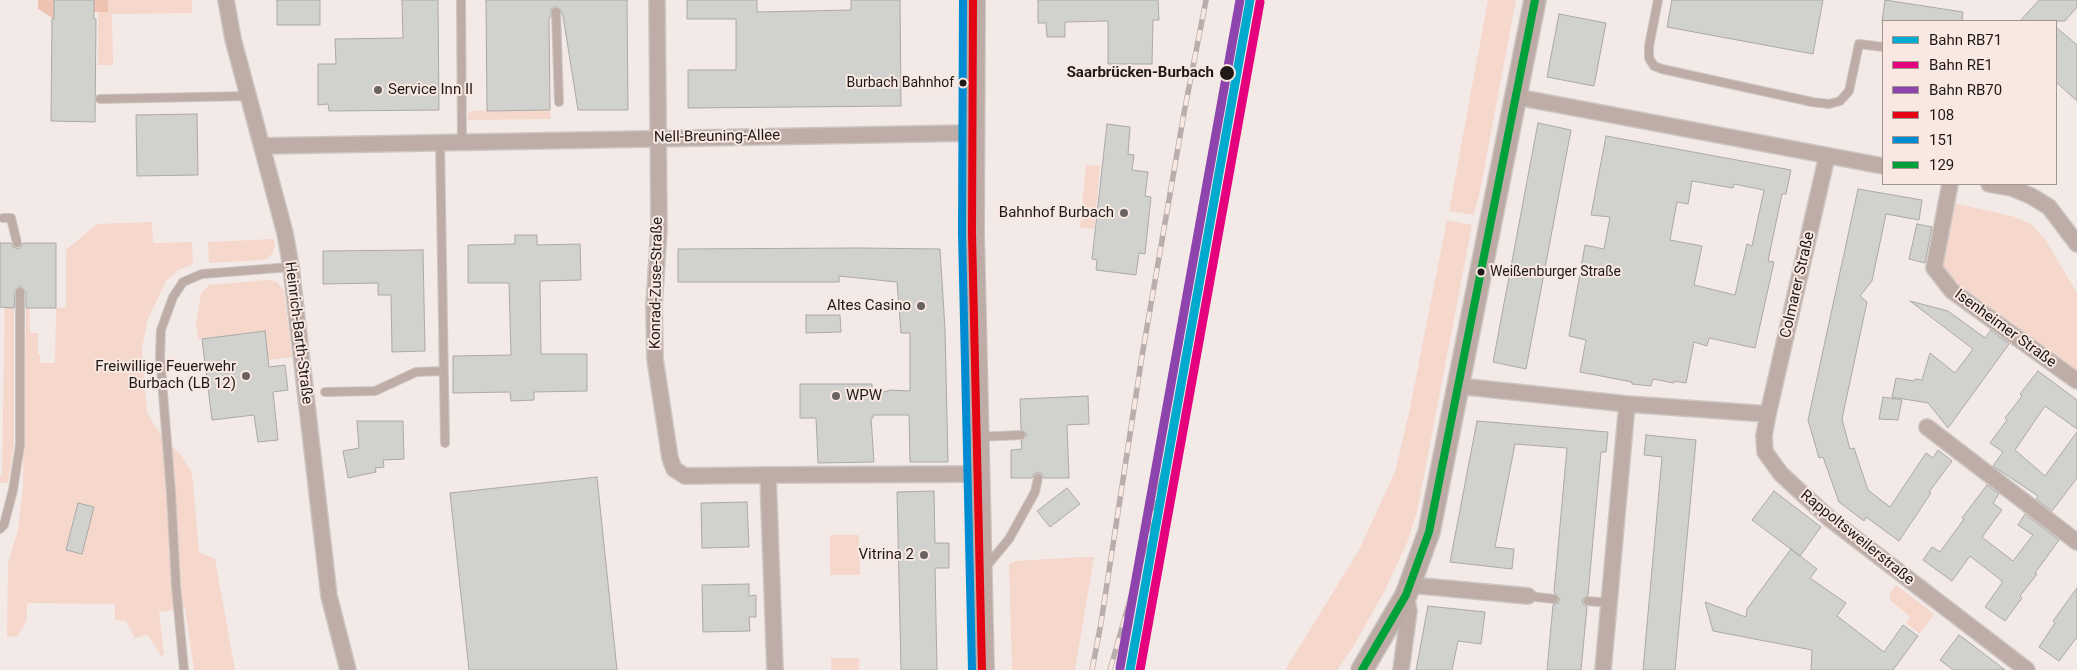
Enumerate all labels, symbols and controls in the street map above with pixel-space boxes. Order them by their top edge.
legend [1882,20,2057,185]
text: Bahn RB71 [1929,31,2002,49]
text: Bahn RE1 [1929,56,1993,74]
place label: Saarbrücken-Burbach [1067,64,1214,82]
marker: Saarbrücken-Burbach [1218,64,1236,82]
place label: Burbach Bahnhof [846,75,954,91]
marker: Burbach Bahnhof [958,78,968,88]
place label: Service Inn II [388,81,473,99]
text: Bahn RB70 [1929,81,2002,99]
marker: Service Inn II [372,84,384,96]
text: 108 [1929,106,1954,124]
street label: Nell-Breuning-Allee [654,127,780,147]
text: 151 [1929,131,1954,149]
text: 129 [1929,156,1954,174]
place label: Bahnhof Burbach [999,204,1114,222]
marker: Bahnhof Burbach [1118,207,1130,219]
street label: Konrad-Zuse-Straße [647,217,667,349]
street label: Colmarer Straße [1777,230,1819,340]
street label: Heinrich-Barth-Straße [280,261,316,405]
place label: Weißenburger Straße [1490,264,1621,280]
marker: Weißenburger Straße [1476,267,1486,277]
street label: Isenheimer Straße [1951,286,2059,372]
place label: Altes Casino [827,297,911,315]
marker: Altes Casino [915,300,927,312]
place label: Freiwillige Feuerwehr Burbach (LB 12) [95,358,236,393]
marker: Freiwillige Feuerwehr Burbach (LB 12) [240,370,252,382]
place label: WPW [846,387,882,405]
marker: WPW [830,390,842,402]
street label: Rappoltsweilerstraße [1796,487,1918,589]
place label: Vitrina 2 [859,546,914,564]
marker: Vitrina 2 [918,549,930,561]

